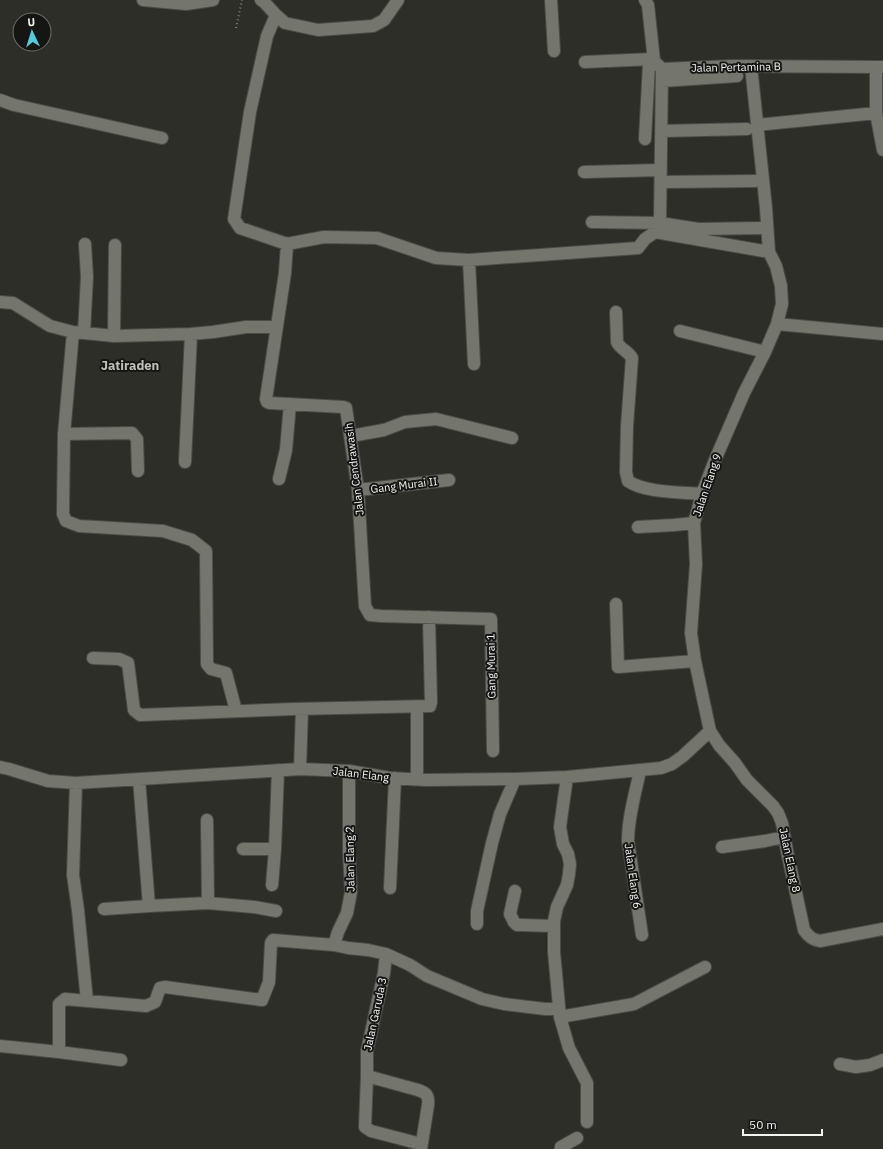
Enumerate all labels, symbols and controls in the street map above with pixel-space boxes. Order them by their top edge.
north arrow [12,12,52,52]
text: U [27,15,36,29]
street label: Jalan Pertamina B [691,59,781,75]
district label: Jatiraden [101,357,159,374]
street label: Jalan Cendrawasih [341,422,367,516]
street label: Jalan Elang 9 [690,452,724,518]
street label: Gang Murai II [370,474,438,496]
street label: Gang Murai 1 [483,633,499,699]
street label: Jalan Elang [332,764,390,784]
street label: Jalan Elang 2 [342,826,358,892]
street label: Jalan Elang 8 [776,826,804,894]
street label: Jalan Elang 6 [621,842,645,910]
street label: Jalan Garuda 3 [360,976,390,1052]
scale bar [743,1111,822,1137]
text: 50 m [749,1117,777,1132]

